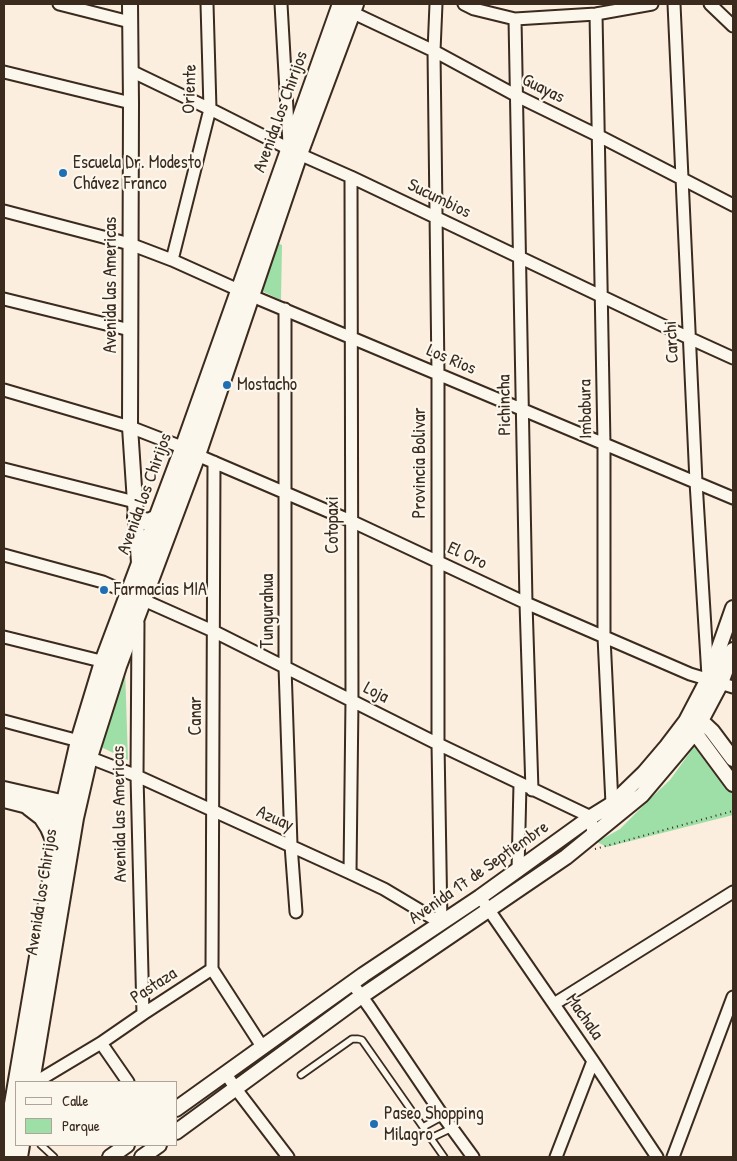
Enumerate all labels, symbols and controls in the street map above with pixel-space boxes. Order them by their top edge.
street label: Avenida los Chirijos [249,48,313,176]
street label: Oriente [178,64,202,114]
street label: Guayas [518,70,568,108]
place label: Escuela Dr. Modesto Chávez Franco [73,152,201,194]
marker: Escuela Dr. Modesto Chávez Franco [57,167,69,179]
street label: Sucumbios [404,174,474,224]
street label: Avenida las Americas [100,217,122,353]
street label: Carchi [660,320,684,364]
street label: Los Rios [423,340,479,380]
place label: Mostacho [237,374,297,396]
street label: Pichincha [494,374,516,436]
marker: Mostacho [221,379,233,391]
street label: Imbabura [575,379,597,439]
street label: Provincia Bolivar [409,408,431,518]
street label: Avenida los Chirijos [113,430,177,558]
street label: Cotopaxi [322,496,344,554]
street label: El Oro [444,538,490,574]
street label: Tungurahua [257,574,279,648]
place label: Farmacias MIA [114,579,207,601]
marker: Farmacias MIA [98,584,110,596]
street label: Loja [360,678,392,708]
street label: Canar [185,696,207,736]
street label: Avenida las Americas [108,746,132,882]
street label: Azuay [253,801,297,837]
street label: Avenida 17 de Septiembre [405,817,553,929]
street label: Avenida los Chirijos [21,827,63,957]
street label: Pastaza [127,963,181,1009]
street label: Machala [560,990,608,1044]
legend [15,1081,178,1146]
text: Calle [62,1090,89,1111]
place label: Paseo Shopping Milagro [384,1103,484,1146]
text: Parque [62,1115,100,1136]
marker: Paseo Shopping Milagro [368,1118,380,1130]

